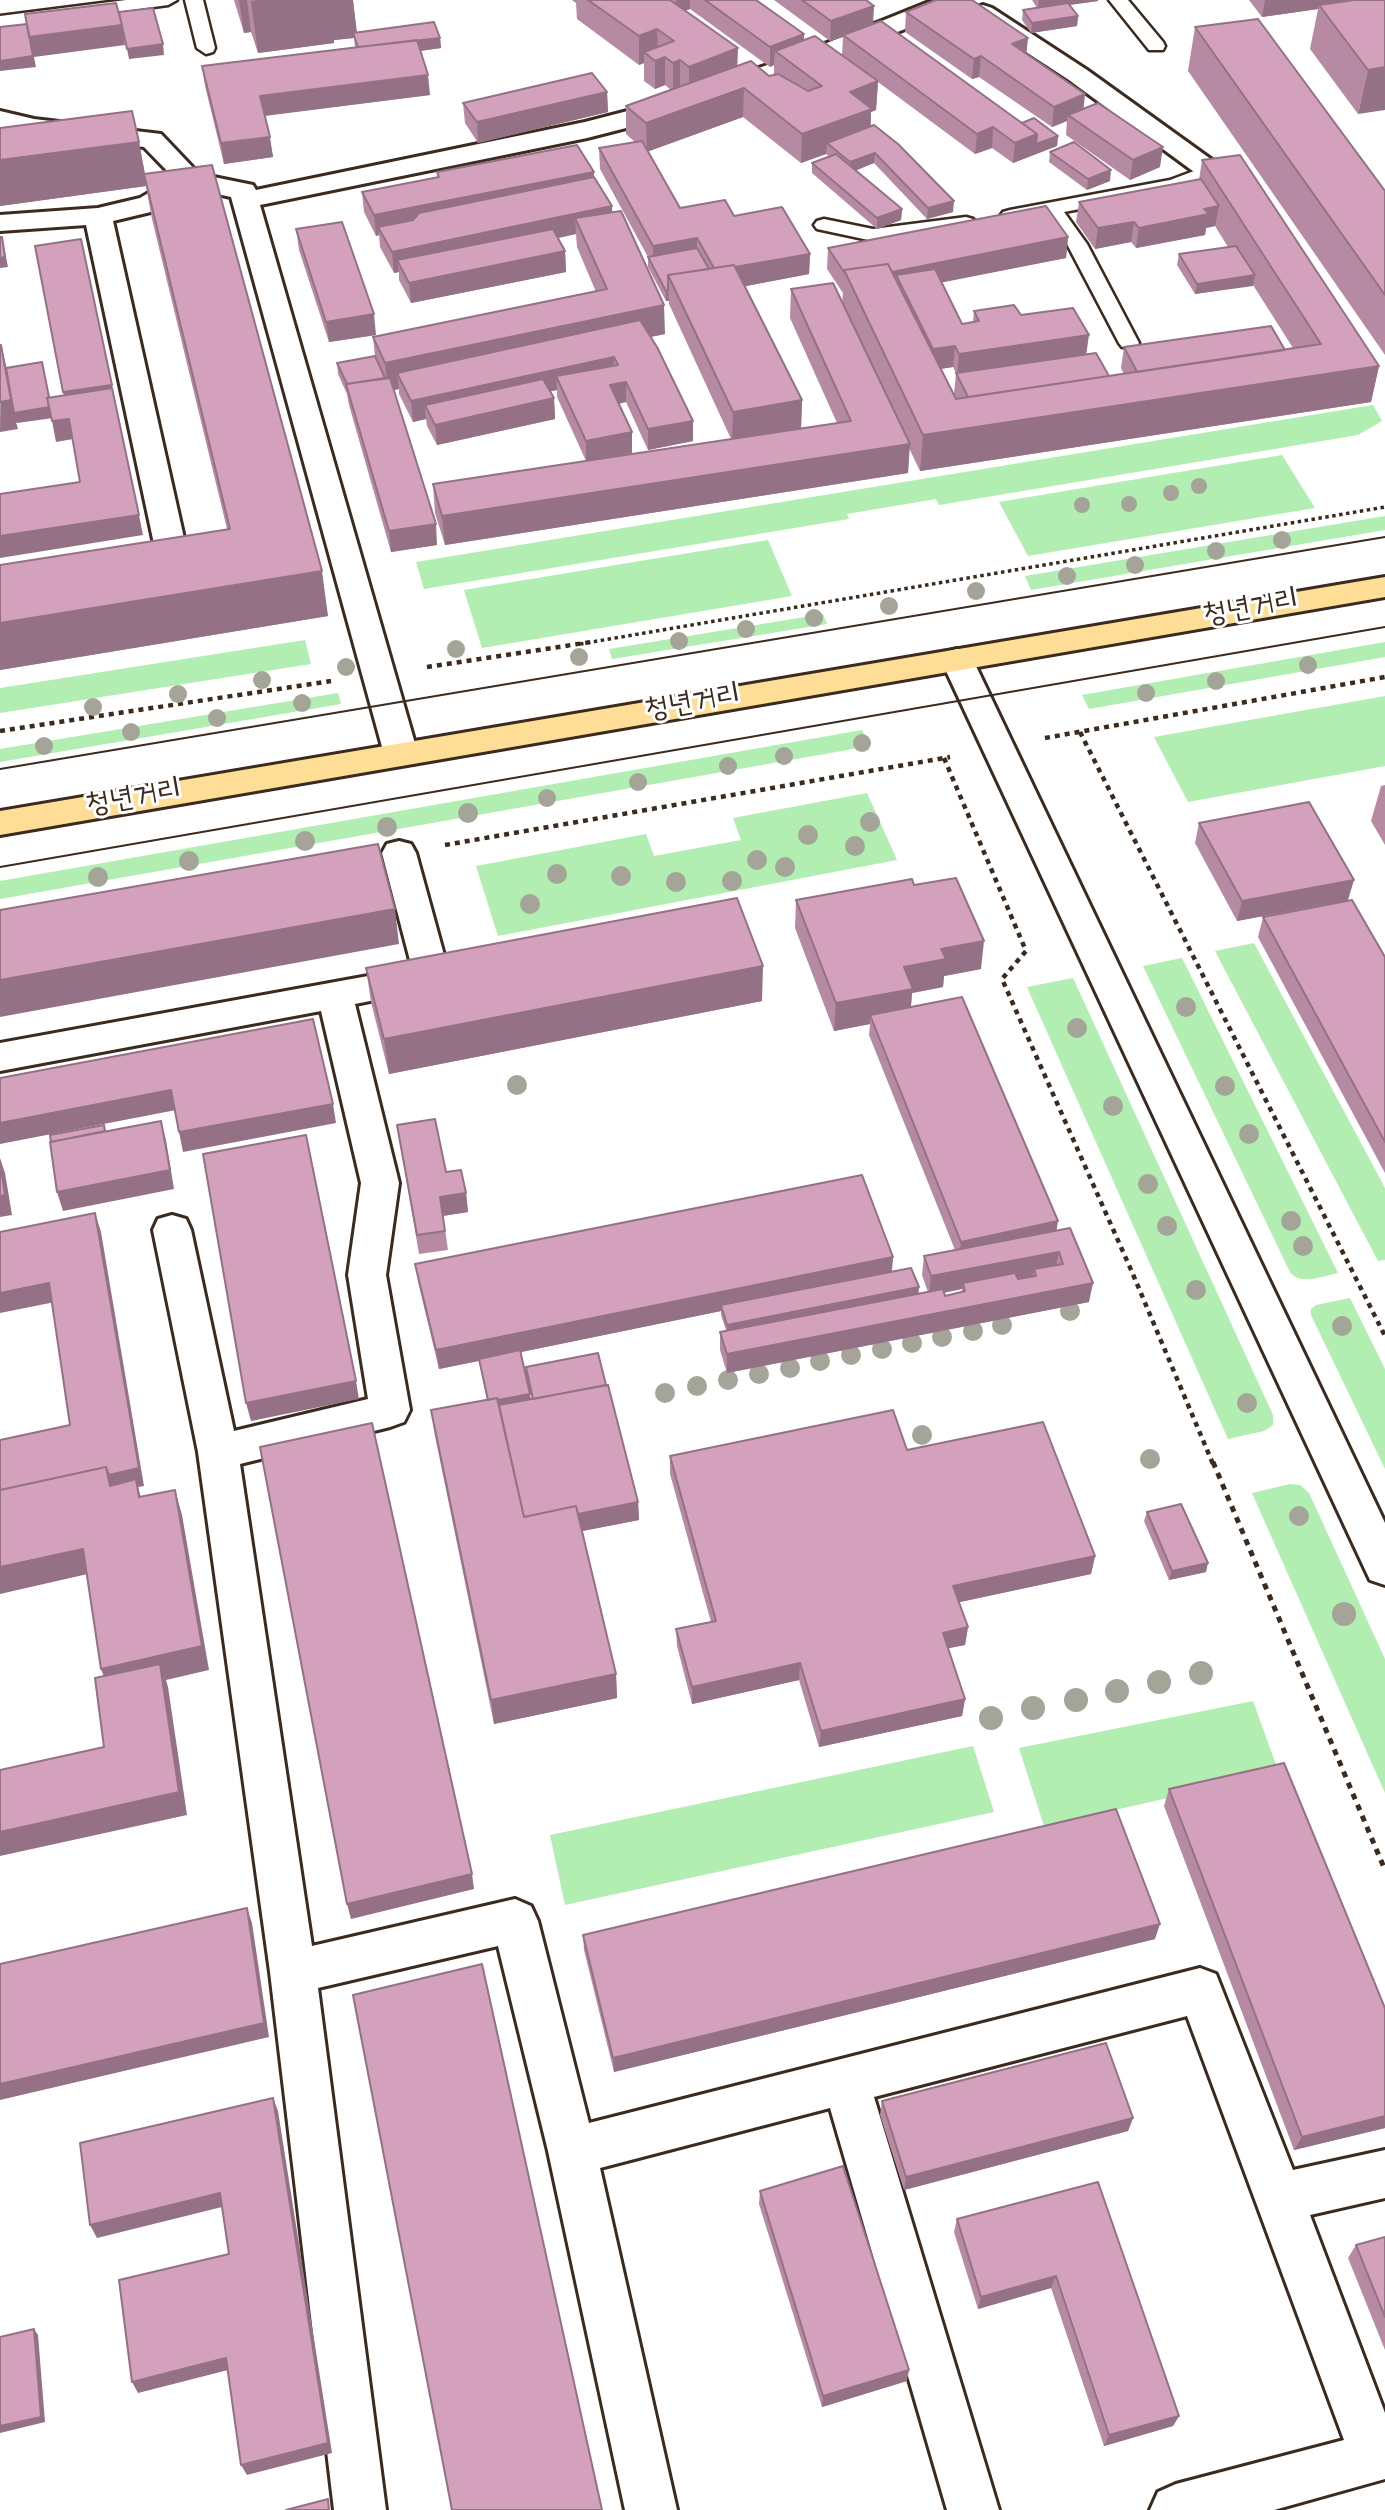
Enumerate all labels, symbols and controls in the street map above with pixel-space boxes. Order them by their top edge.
street label: 청년거리 [1200,584,1302,636]
street label: 청년거리 [642,679,744,731]
street label: 청년거리 [83,774,185,826]

